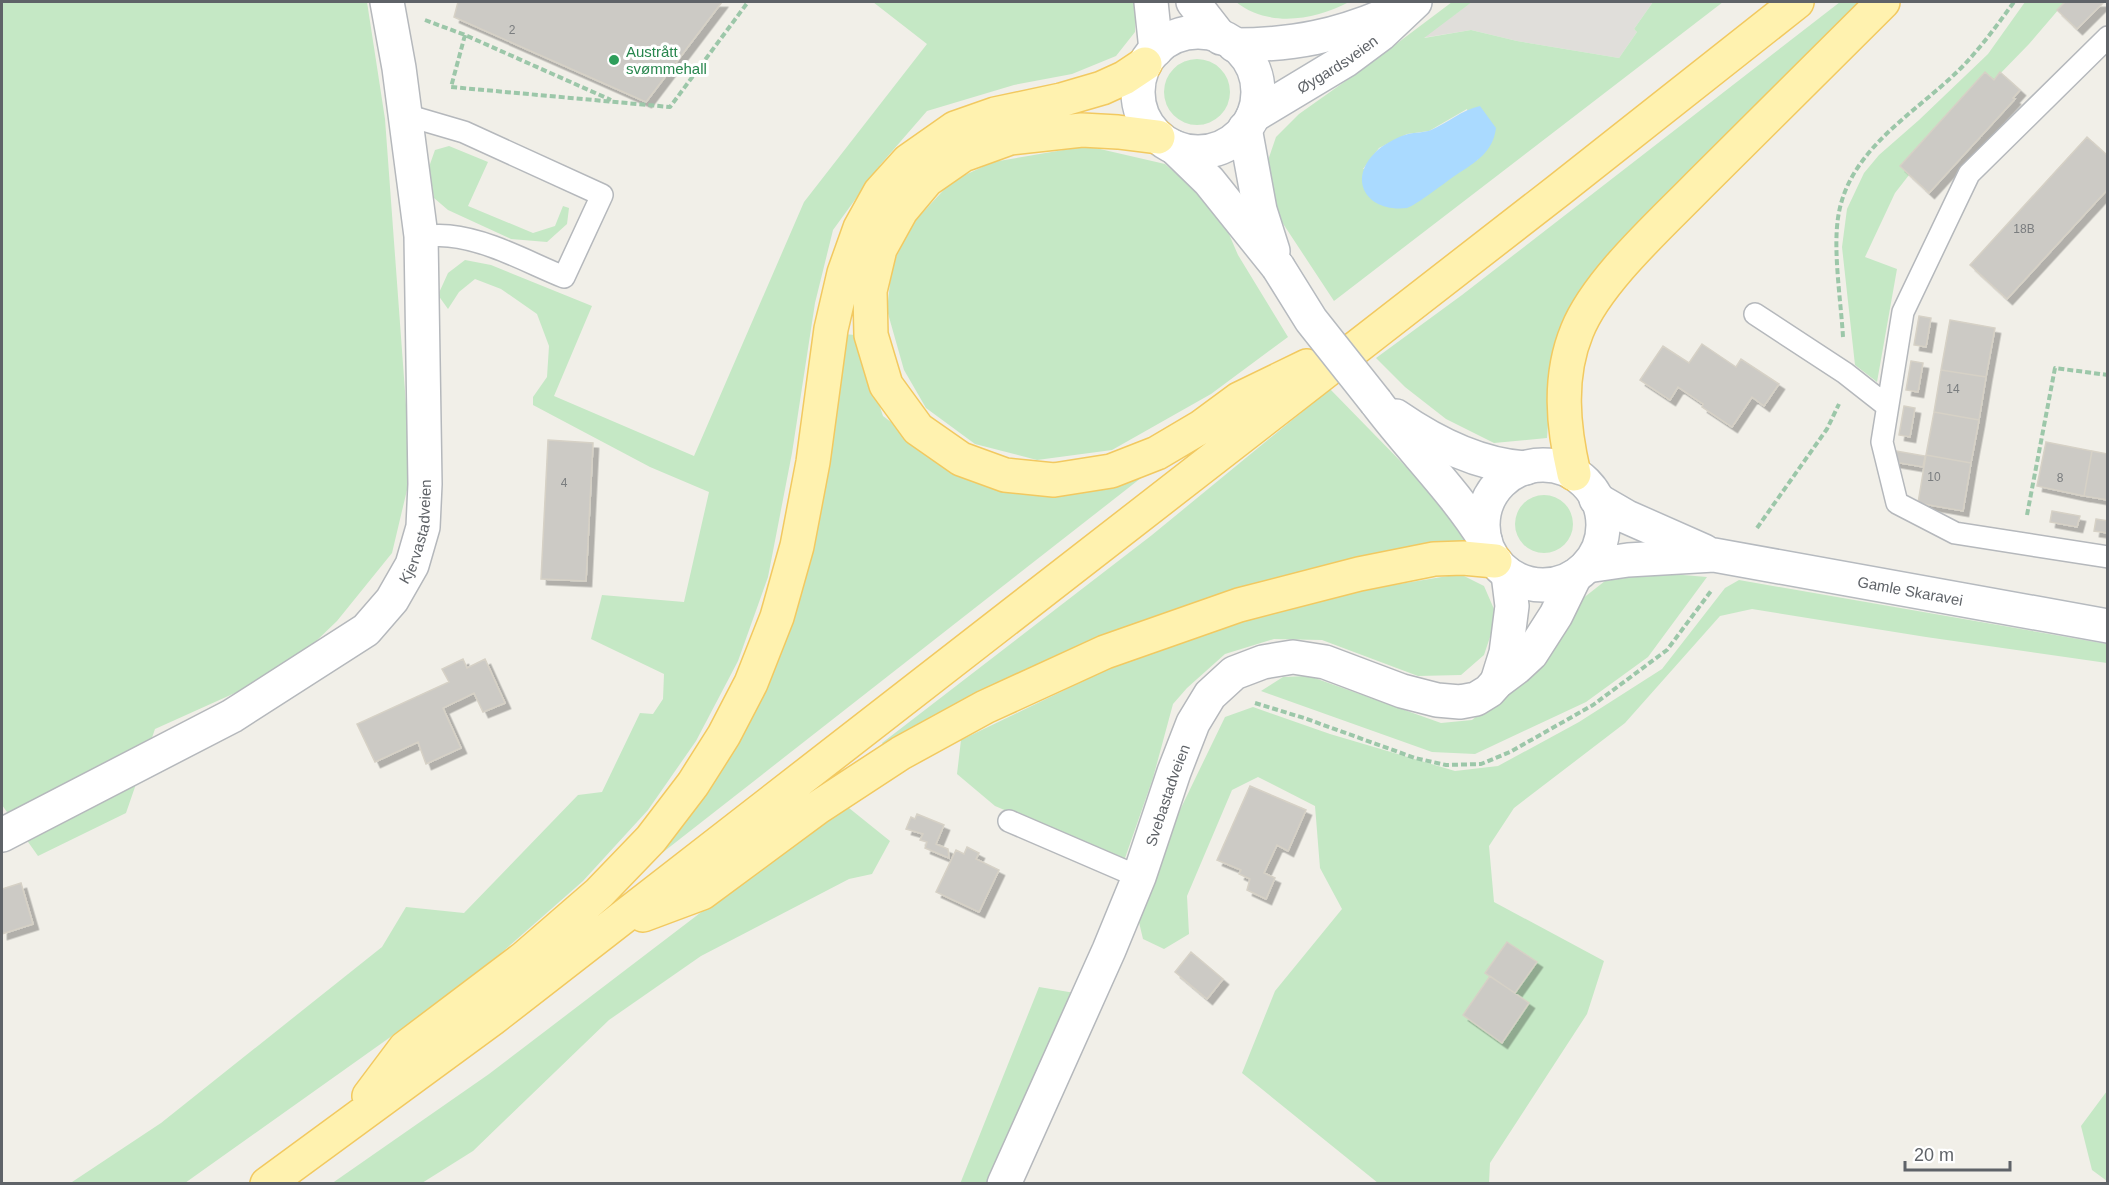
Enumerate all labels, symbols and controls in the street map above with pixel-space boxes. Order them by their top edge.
house number: 2 [509,23,516,37]
street label: Øygardsveien [1294,31,1381,96]
place label: Austrått svømmehall [626,43,707,77]
marker: Austrått svømmehall [607,53,621,67]
house number: 18B [2013,222,2035,236]
house number: 14 [1946,382,1960,396]
house number: 10 [1927,470,1941,484]
house number: 8 [2057,471,2064,485]
house number: 4 [561,476,568,490]
street label: Kjervastadveien [395,479,434,586]
street label: Gamle Skaravei [1856,573,1964,608]
street label: Svebastadveien [1141,742,1193,848]
scale bar [1905,1134,2010,1172]
text: 20 m [1914,1145,1954,1165]

